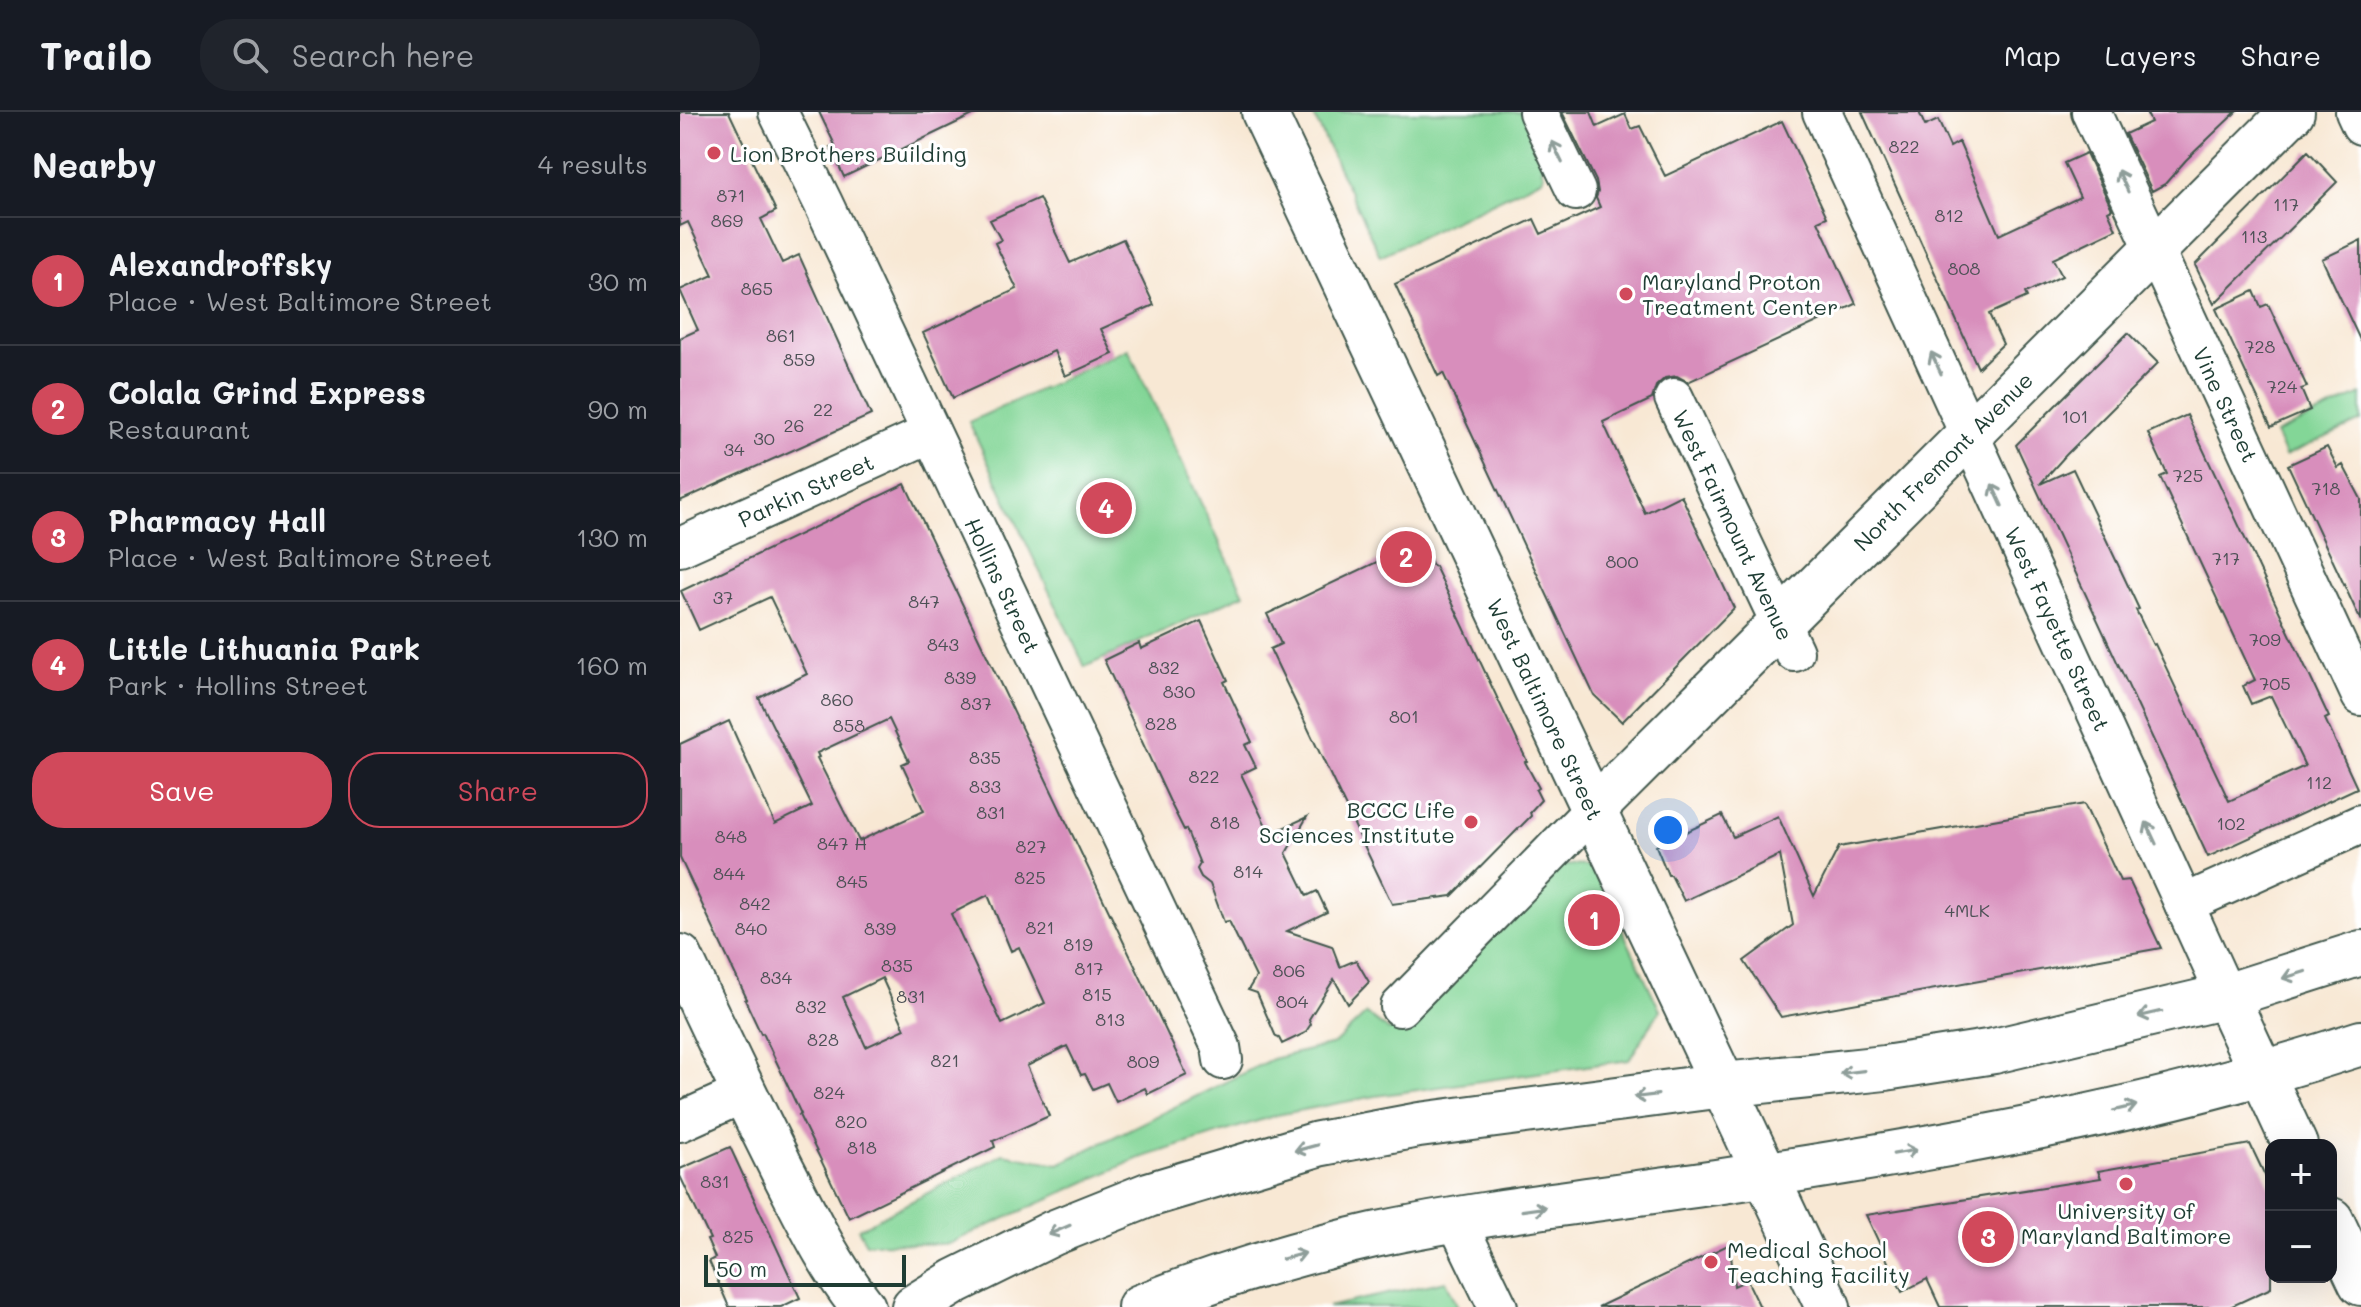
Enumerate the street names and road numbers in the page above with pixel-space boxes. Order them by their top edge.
street label: Vine Street [2187,342,2265,467]
street label: North Fremont Avenue [1847,365,2038,557]
street label: West Fairmount Avenue [1667,404,1801,645]
street label: Parkin Street [733,447,878,533]
street label: Hollins Street [959,513,1048,658]
street label: West Fayette Street [1999,522,2117,735]
street label: West Baltimore Street [1481,593,1610,825]

